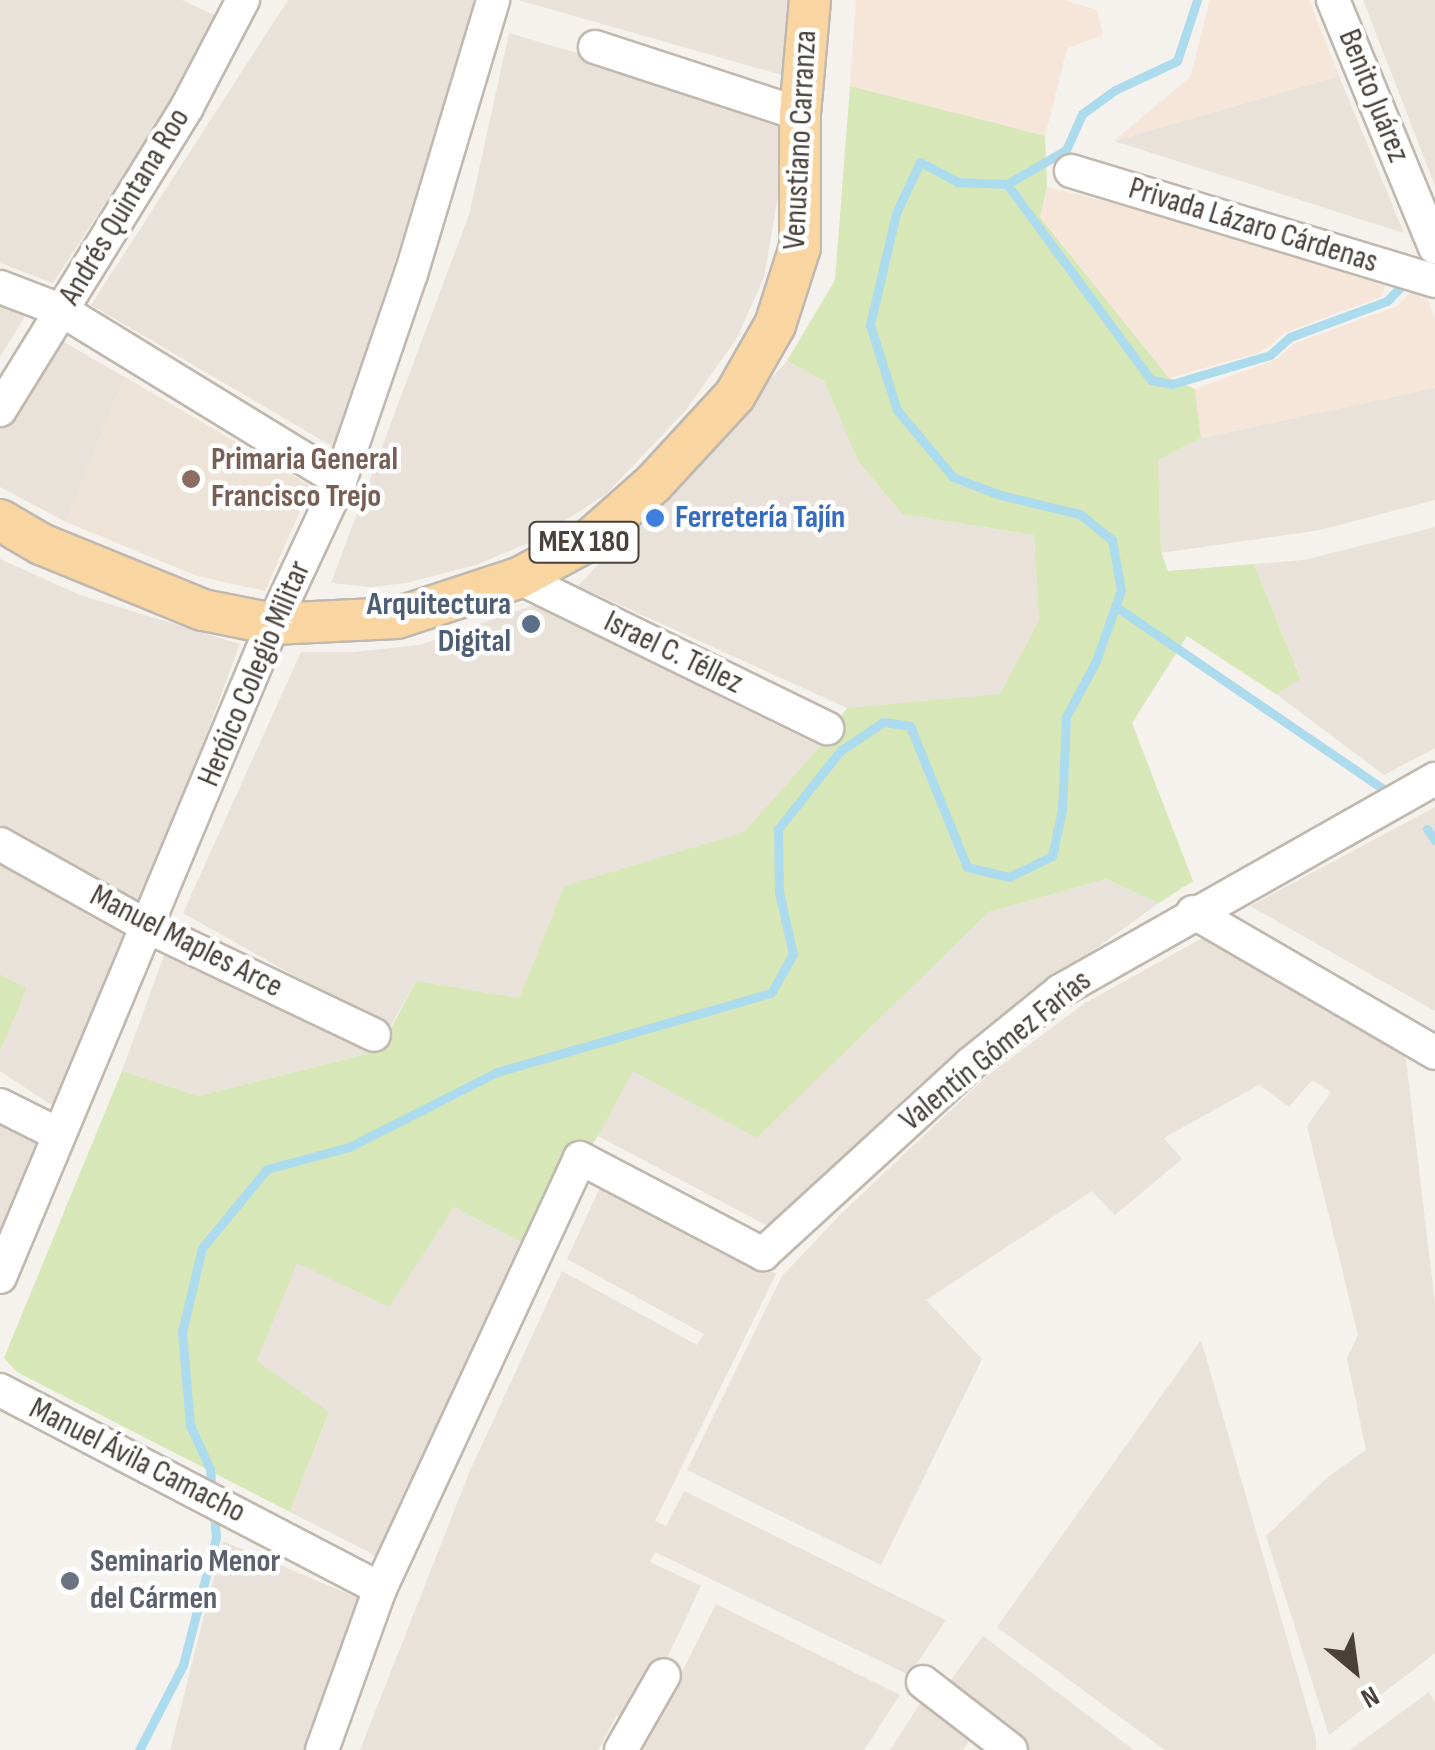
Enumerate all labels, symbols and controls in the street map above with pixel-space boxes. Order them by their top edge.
street label: Benito Juárez [1329,24,1417,168]
street label: Venustiano Carranza [776,29,826,251]
street label: Andrés Quintana Roo [51,102,199,312]
street label: Privada Lázaro Cárdenas [1124,170,1382,282]
place label: Primaria General Francisco Trejo [211,442,398,517]
marker: Primaria General Francisco Trejo [180,468,202,490]
place label: Ferretería Tajín [675,499,845,537]
marker: Ferretería Tajín [644,507,666,529]
road number: MEX 180 [526,517,642,567]
street label: Heróico Colegio Militar [190,556,320,792]
place label: Arquitectura Digital [367,587,511,662]
street label: Israel C. Téllez [597,603,749,703]
marker: Arquitectura Digital [520,613,542,635]
street label: Manuel Maples Arce [83,877,289,1007]
street label: Valentín Gómez Farías [893,962,1099,1140]
street label: Manuel Ávila Camacho [23,1390,251,1532]
place label: Seminario Menor del Cármen [90,1544,280,1619]
marker: Seminario Menor del Cármen [59,1570,81,1592]
north arrow [1305,1620,1405,1720]
text: N [1355,1679,1384,1715]

